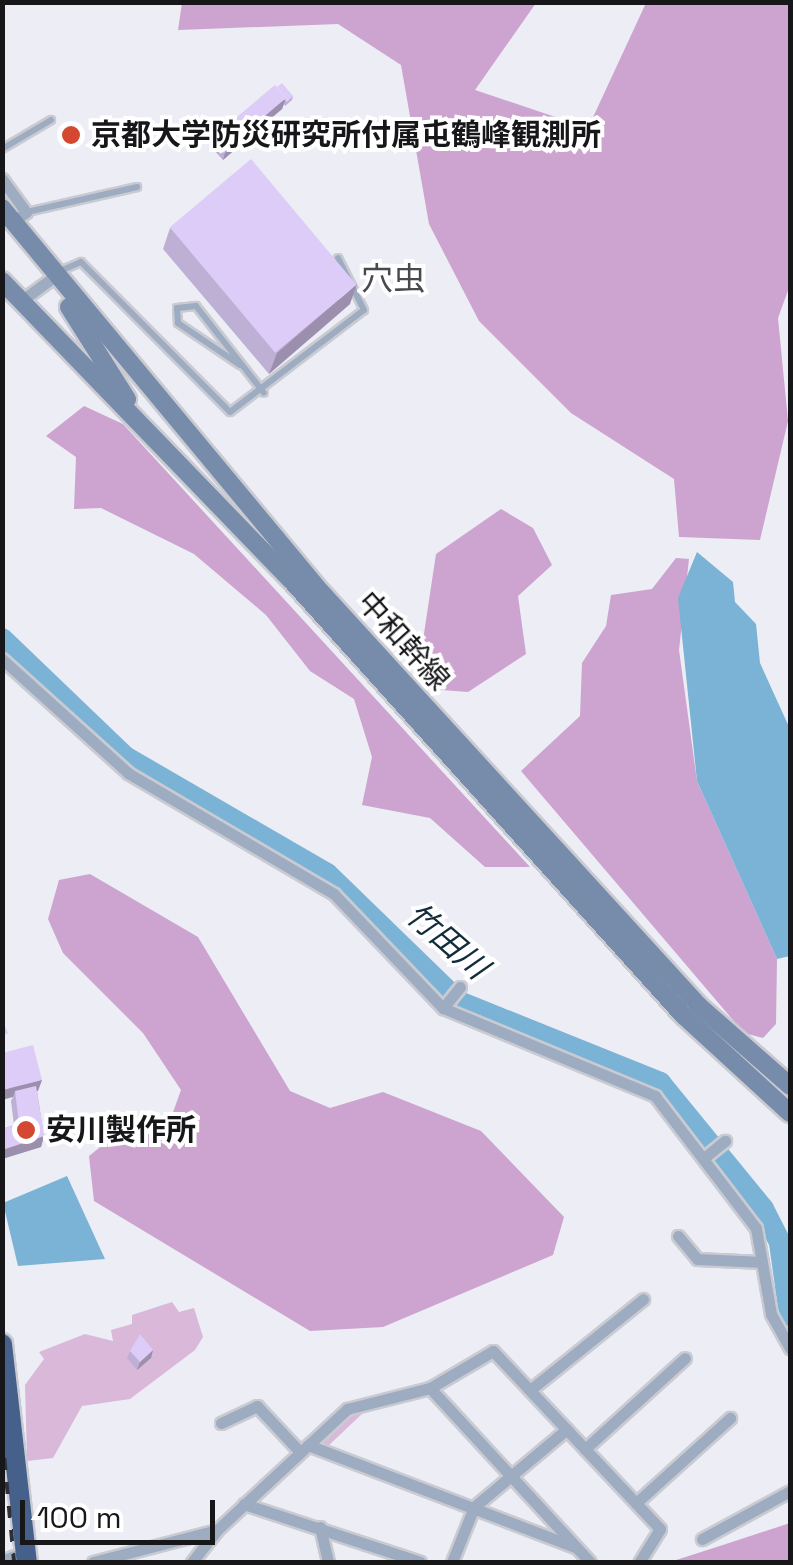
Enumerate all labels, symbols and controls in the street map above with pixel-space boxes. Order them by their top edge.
place label: 京都大学防災研究所付属屯鶴峰観測所 [91,117,601,153]
marker: 京都大学防災研究所付属屯鶴峰観測所 [60,124,82,146]
district label: 穴虫 [361,260,425,298]
street label: 中和幹線 [349,584,457,698]
water label: 竹田川 [398,895,496,987]
place label: 安川製作所 [46,1112,196,1148]
marker: 安川製作所 [15,1119,37,1141]
scale bar [25,1480,220,1542]
text: 100 m [37,1498,122,1537]

